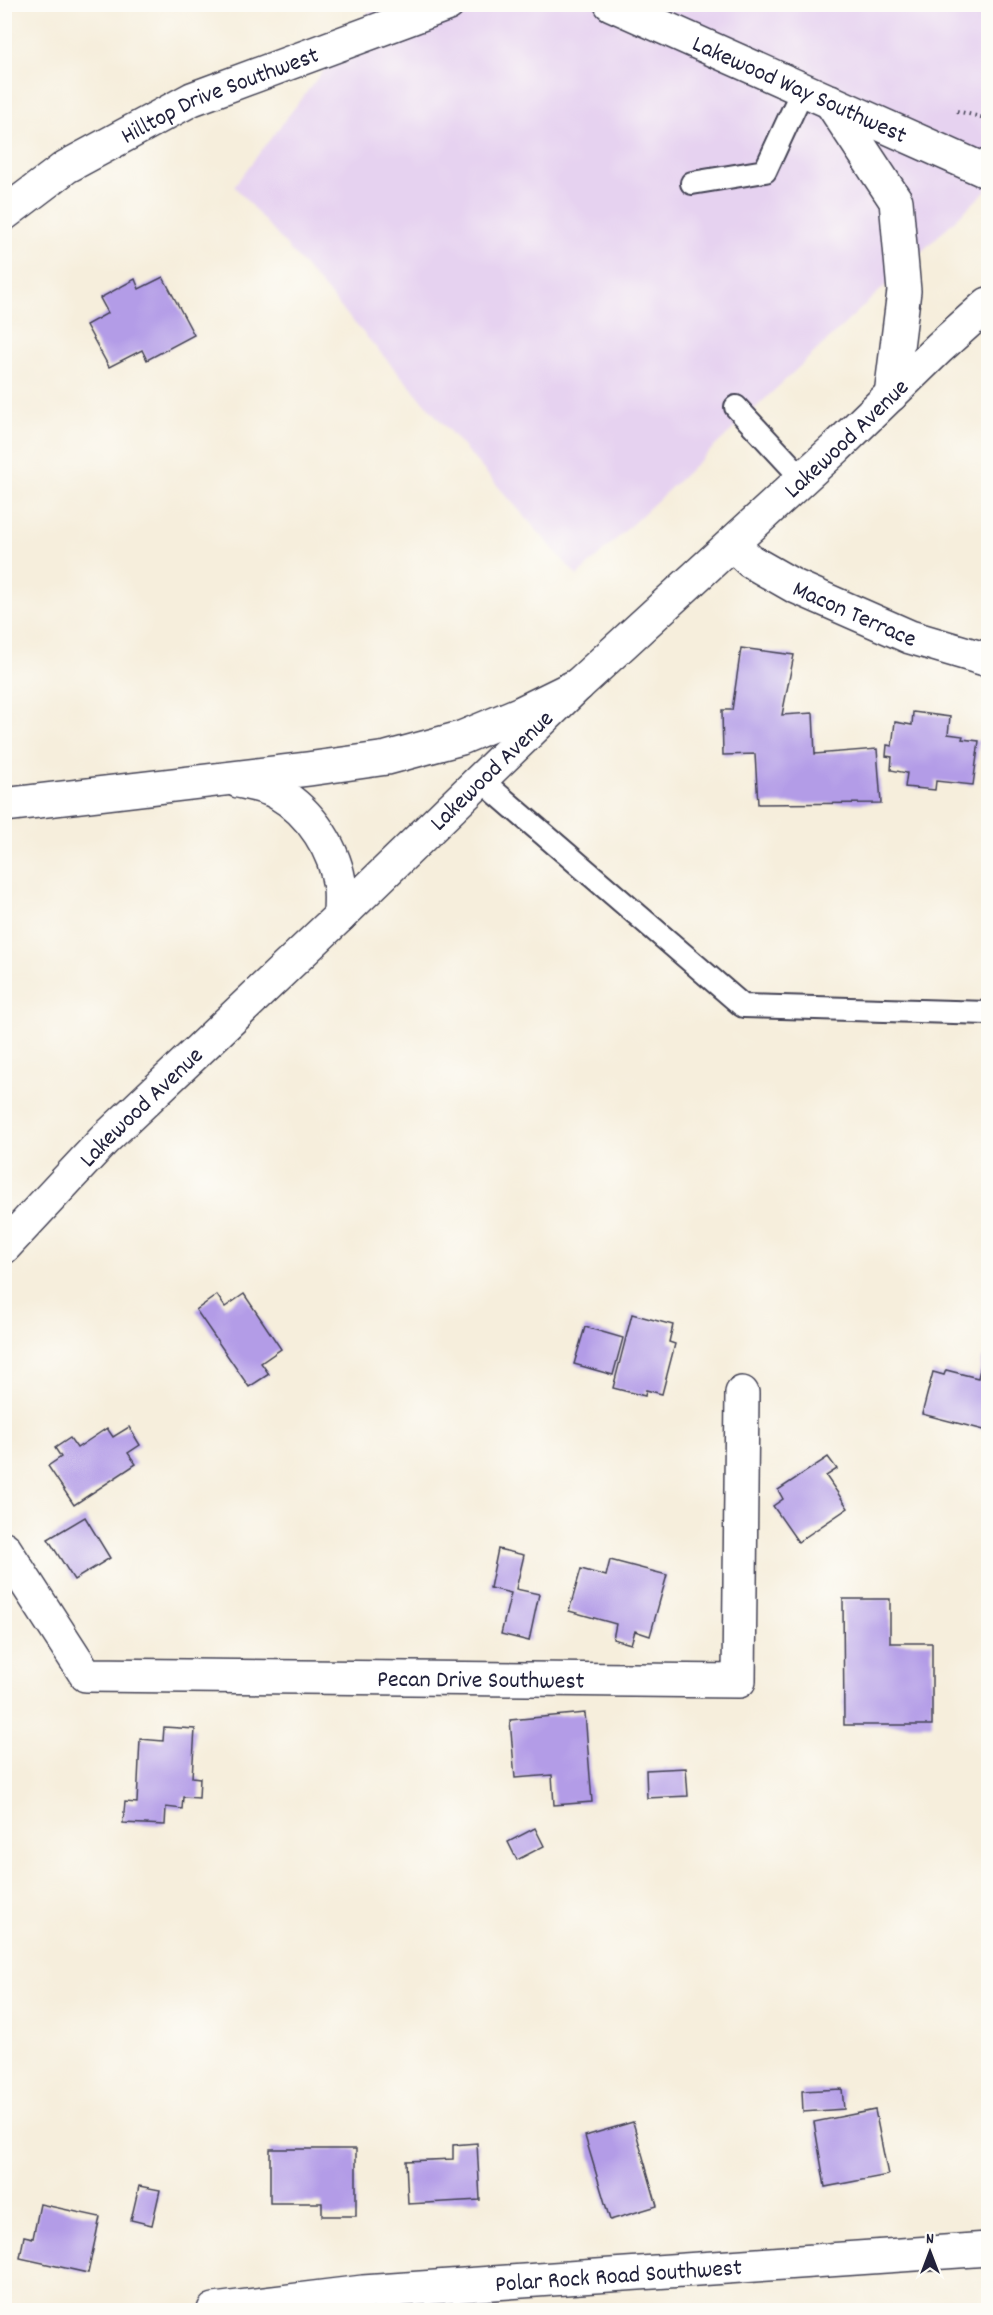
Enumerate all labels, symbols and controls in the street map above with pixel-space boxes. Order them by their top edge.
street label: Lakewood Way Southwest [686,28,912,154]
street label: Hilltop Drive Southwest [116,39,324,154]
street label: Lakewood Avenue [778,372,918,508]
street label: Macon Terrace [787,573,920,658]
street label: Lakewood Avenue [423,704,562,840]
street label: Lakewood Avenue [73,1040,212,1176]
street label: Pecan Drive Southwest [377,1664,585,1700]
north arrow [900,2222,960,2282]
text: N [926,2228,934,2251]
street label: Polar Rock Road Southwest [494,2252,743,2303]

